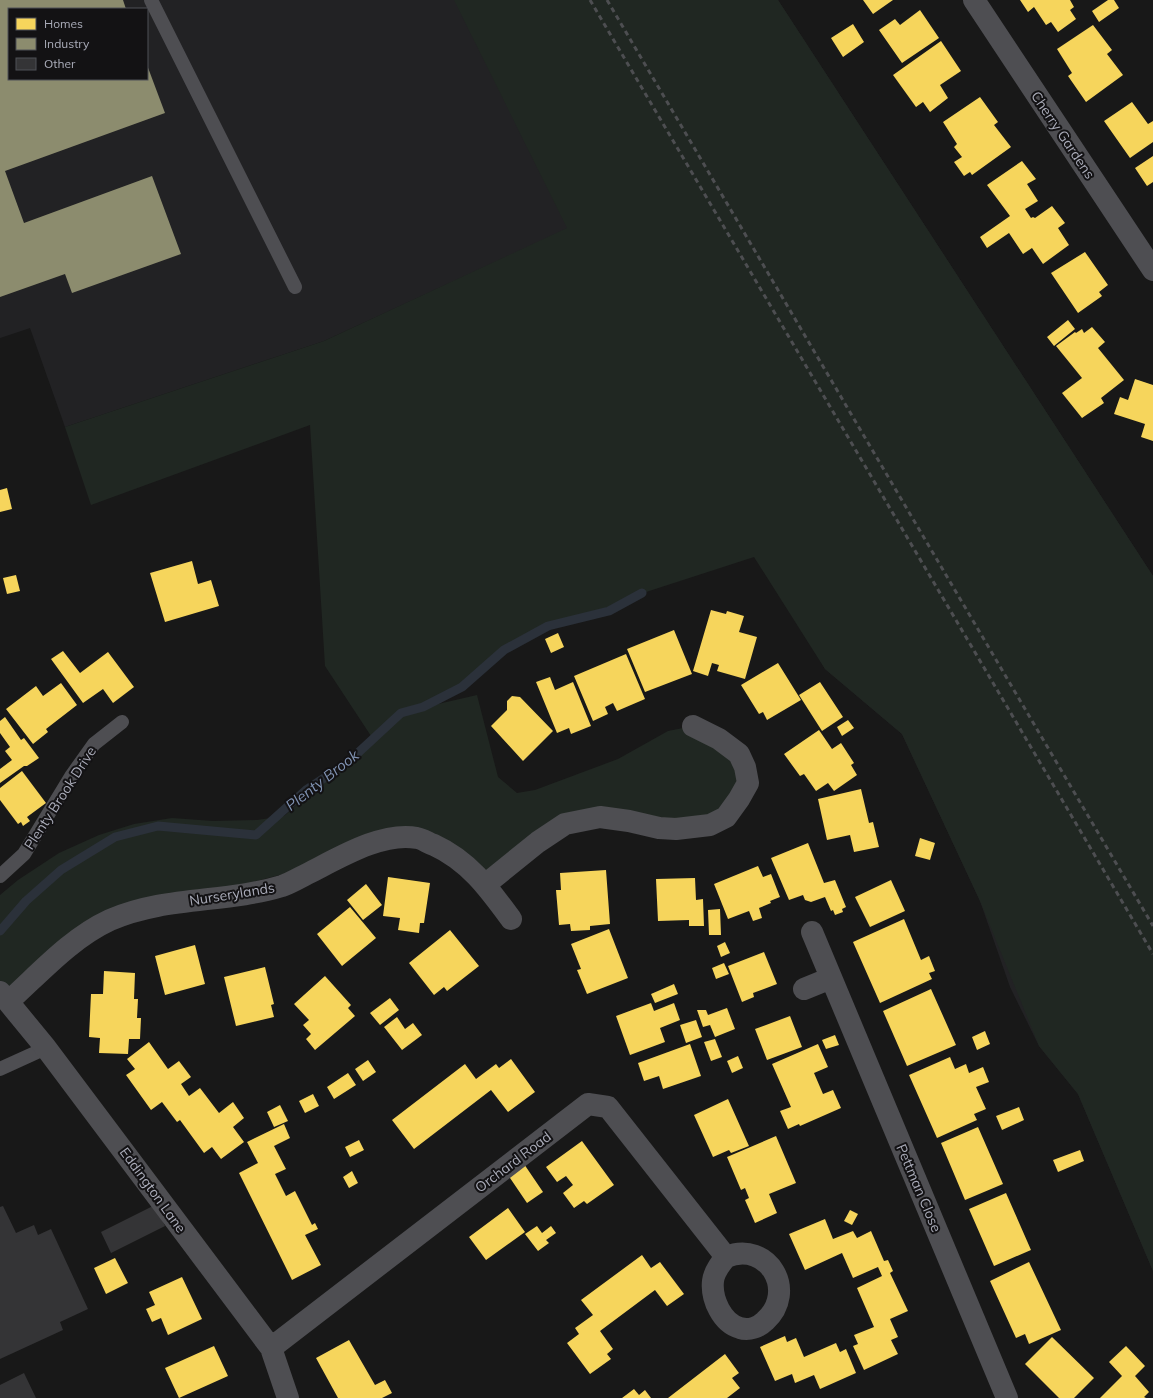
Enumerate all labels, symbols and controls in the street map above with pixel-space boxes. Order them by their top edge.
legend [8,8,148,80]
text: Homes [44,16,83,31]
text: Industry [44,36,90,51]
text: Other [44,56,76,71]
street label: Cherry Gardens [1027,88,1099,182]
street label: Plenty Brook Drive [20,743,100,853]
water label: Plenty Brook [282,745,363,815]
street label: Nurserylands [188,878,276,910]
street label: Orchard Road [471,1128,555,1196]
street label: Pettman Close [892,1141,946,1235]
street label: Eddington Lane [116,1144,190,1236]

